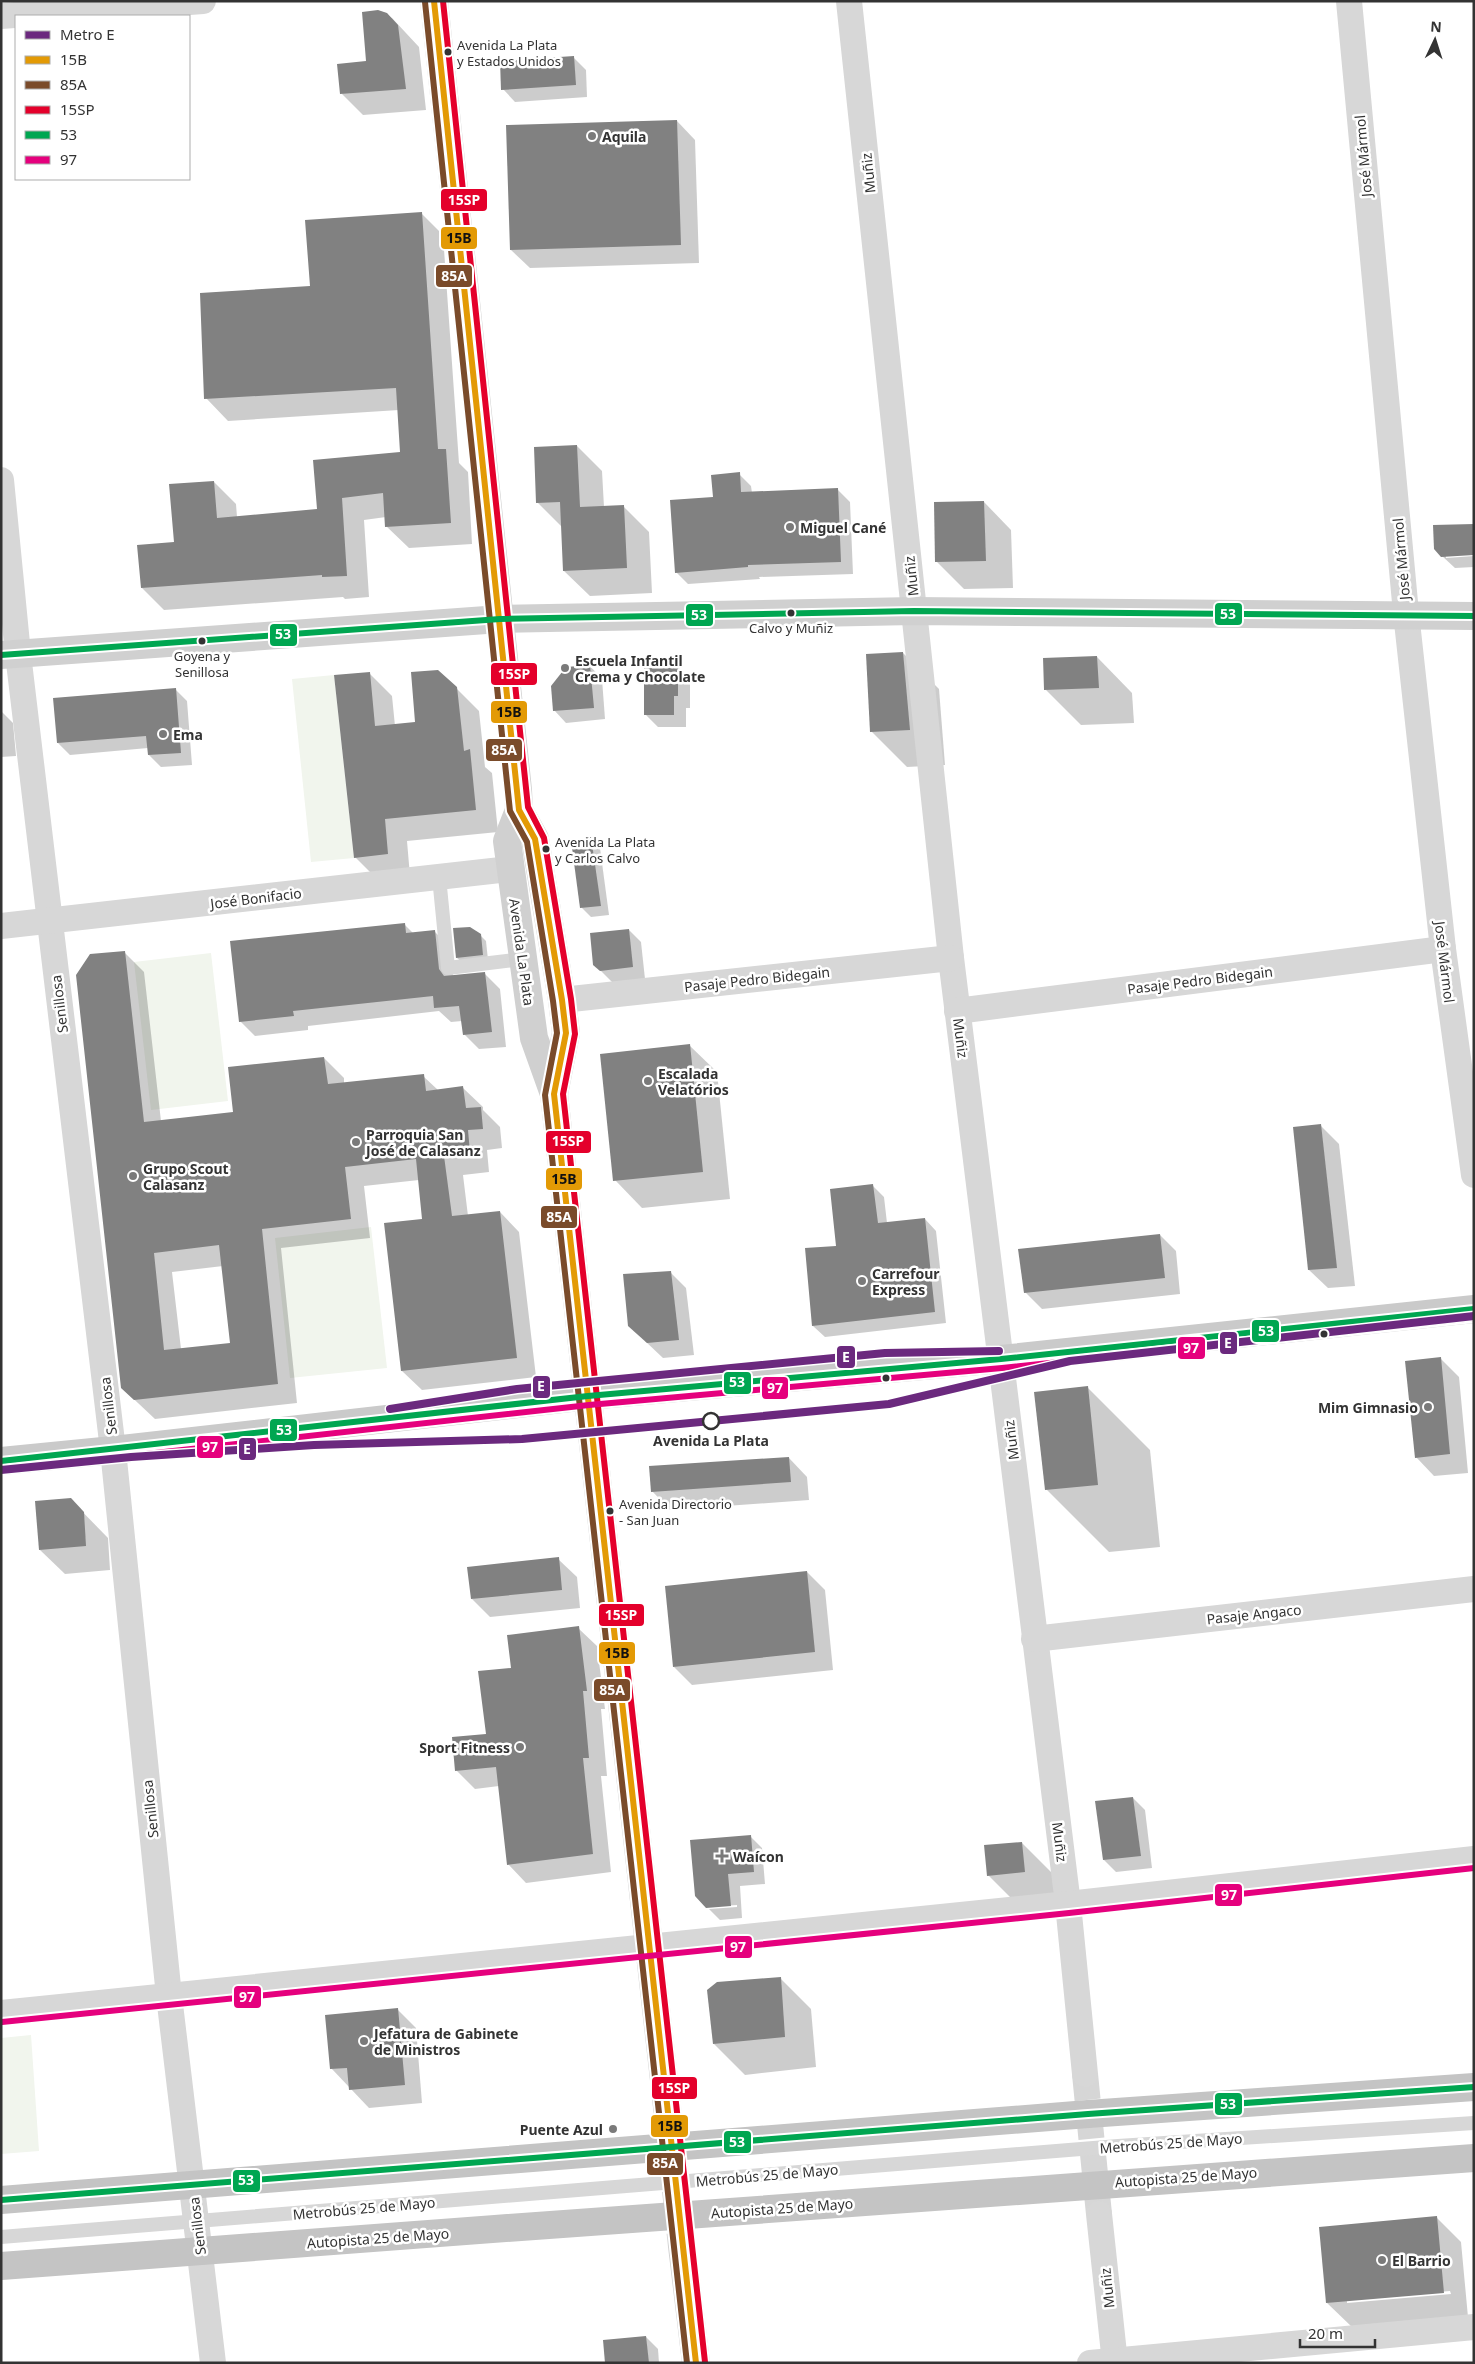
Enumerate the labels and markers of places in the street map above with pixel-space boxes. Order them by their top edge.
place label: Avenida La Plata y Estados Unidos [457,36,561,70]
marker: Avenida La Plata y Estados Unidos [443,47,453,57]
place label: Aquila [602,127,646,146]
marker: Aquila [586,130,598,142]
place label: Miguel Cané [800,518,886,537]
marker: Miguel Cané [784,521,796,533]
marker: Calvo y Muñiz [786,608,796,618]
place label: Calvo y Muñiz [749,619,833,637]
marker: Goyena y Senillosa [197,636,207,646]
place label: Goyena y Senillosa [174,647,231,681]
place label: Escuela Infantil Crema y Chocolate [575,651,705,686]
marker: Escuela Infantil Crema y Chocolate [559,662,571,674]
place label: Ema [173,725,203,744]
marker: Ema [157,728,169,740]
place label: Avenida La Plata y Carlos Calvo [555,833,655,867]
marker: Avenida La Plata y Carlos Calvo [541,844,551,854]
place label: Escalada Velatórios [658,1064,729,1099]
marker: Escalada Velatórios [642,1075,654,1087]
place label: Parroquia San José de Calasanz [364,1125,481,1160]
marker: Parroquia San José de Calasanz [350,1136,362,1148]
place label: Grupo Scout Calasanz [143,1159,229,1194]
marker: Grupo Scout Calasanz [127,1170,139,1182]
place label: Carrefour Express [872,1264,940,1299]
marker: Carrefour Express [856,1275,868,1287]
unlabelled marker [1319,1329,1329,1339]
unlabelled marker [881,1373,891,1383]
place label: Mim Gimnasio [1318,1398,1418,1417]
marker: Mim Gimnasio [1422,1401,1434,1413]
marker: Avenida La Plata [702,1412,720,1430]
place label: Avenida La Plata [653,1431,769,1450]
place label: Avenida Directorio - San Juan [619,1495,732,1529]
marker: Avenida Directorio - San Juan [605,1506,615,1516]
place label: Sport Fitness [419,1738,510,1757]
marker: Sport Fitness [514,1741,526,1753]
place label: Waícon [733,1847,784,1866]
marker: Waícon [715,1849,729,1863]
place label: Jefatura de Gabinete de Ministros [372,2024,518,2059]
marker: Jefatura de Gabinete de Ministros [358,2035,370,2047]
place label: Puente Azul [520,2120,603,2139]
marker: Puente Azul [607,2123,619,2135]
place label: El Barrio [1392,2251,1451,2270]
marker: El Barrio [1376,2254,1388,2266]

